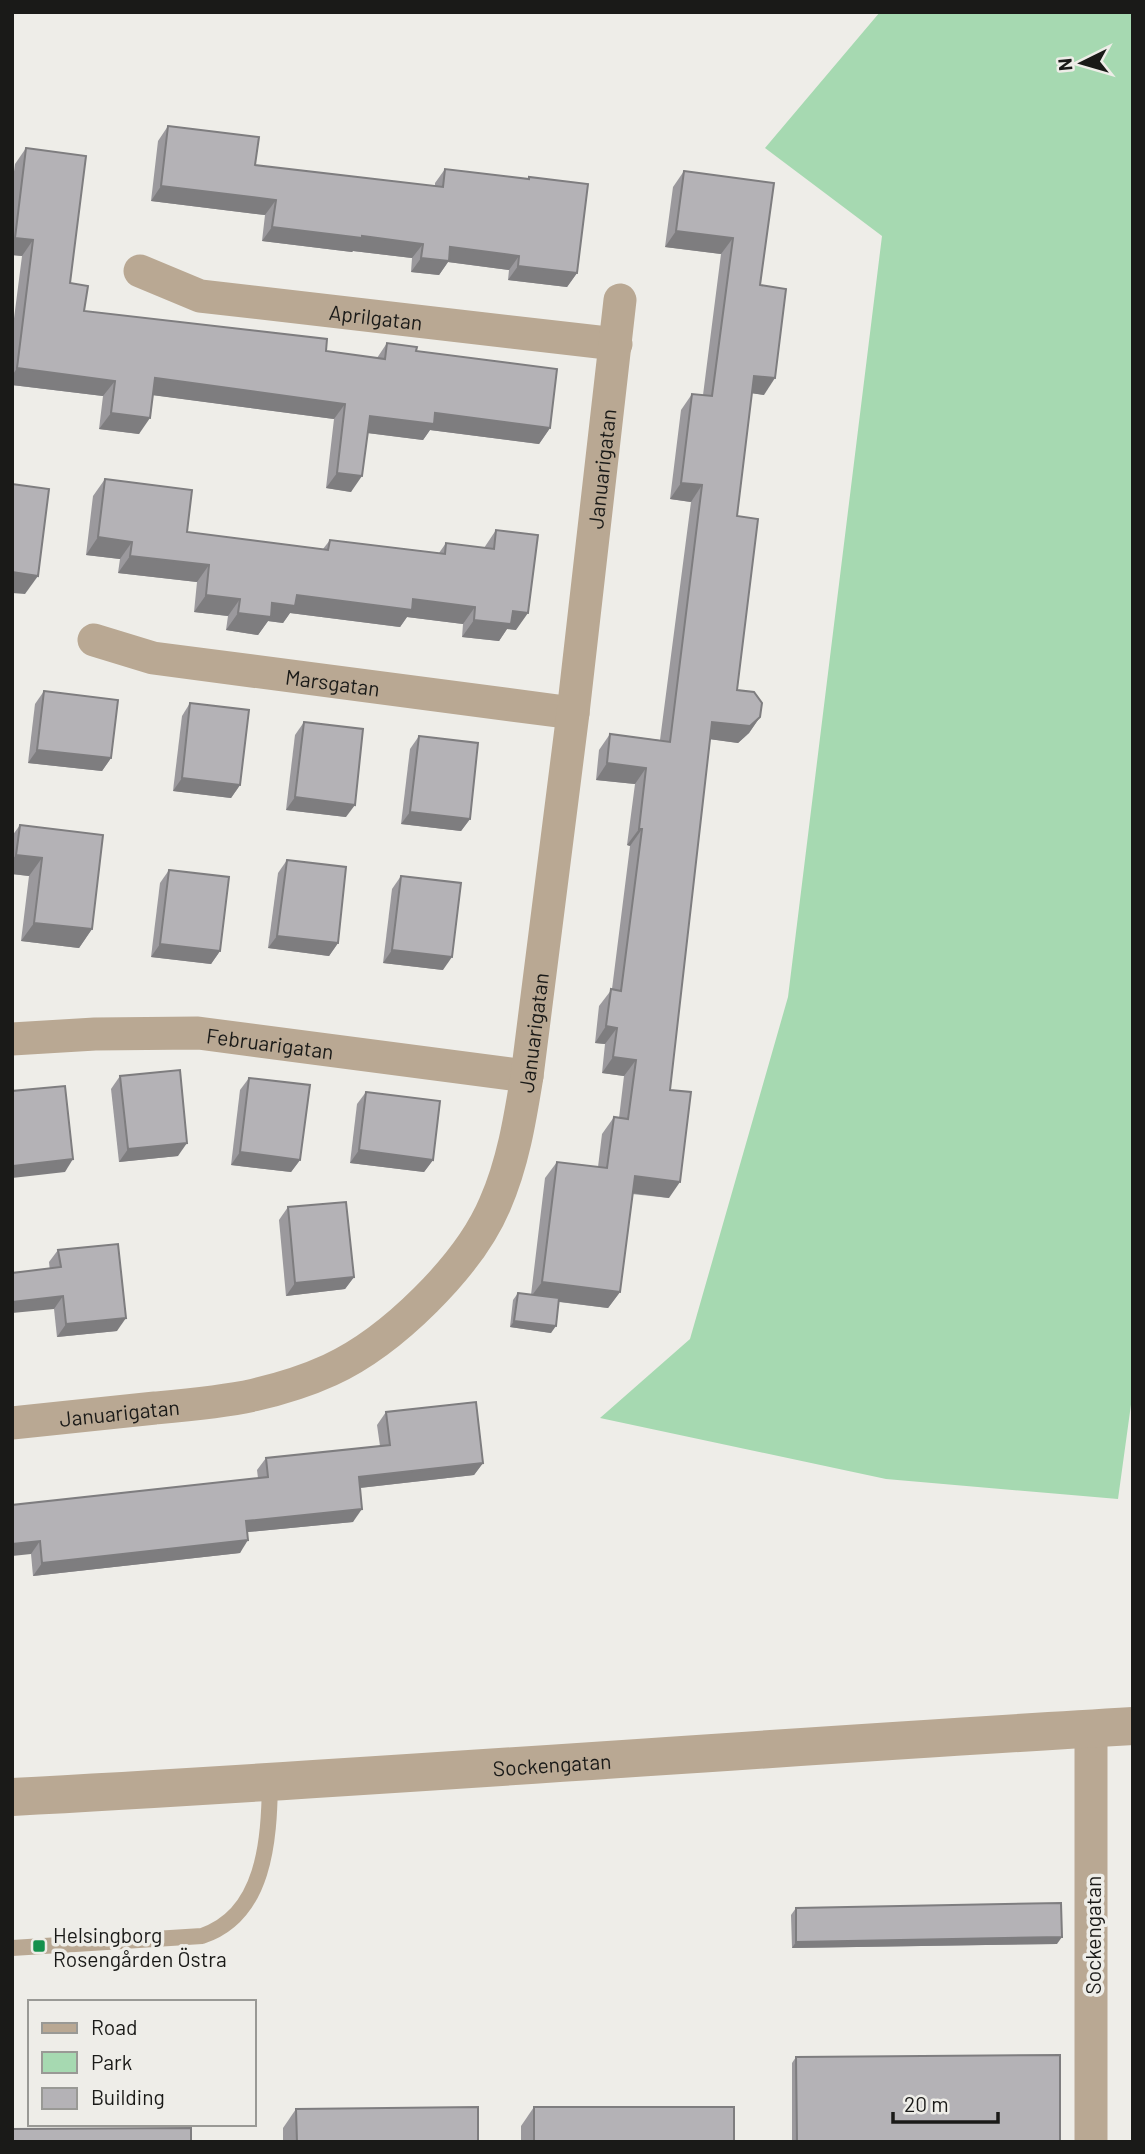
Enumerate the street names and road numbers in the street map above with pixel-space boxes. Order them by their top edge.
street label: Aprilgatan [328,298,424,334]
street label: Januarigatan [582,407,620,530]
street label: Marsgatan [284,663,382,700]
street label: Januarigatan [512,971,552,1094]
street label: Februarigatan [205,1022,335,1063]
street label: Januarigatan [58,1393,181,1430]
street label: Sockengatan [492,1747,612,1780]
street label: Sockengatan [1080,1876,1105,1994]

